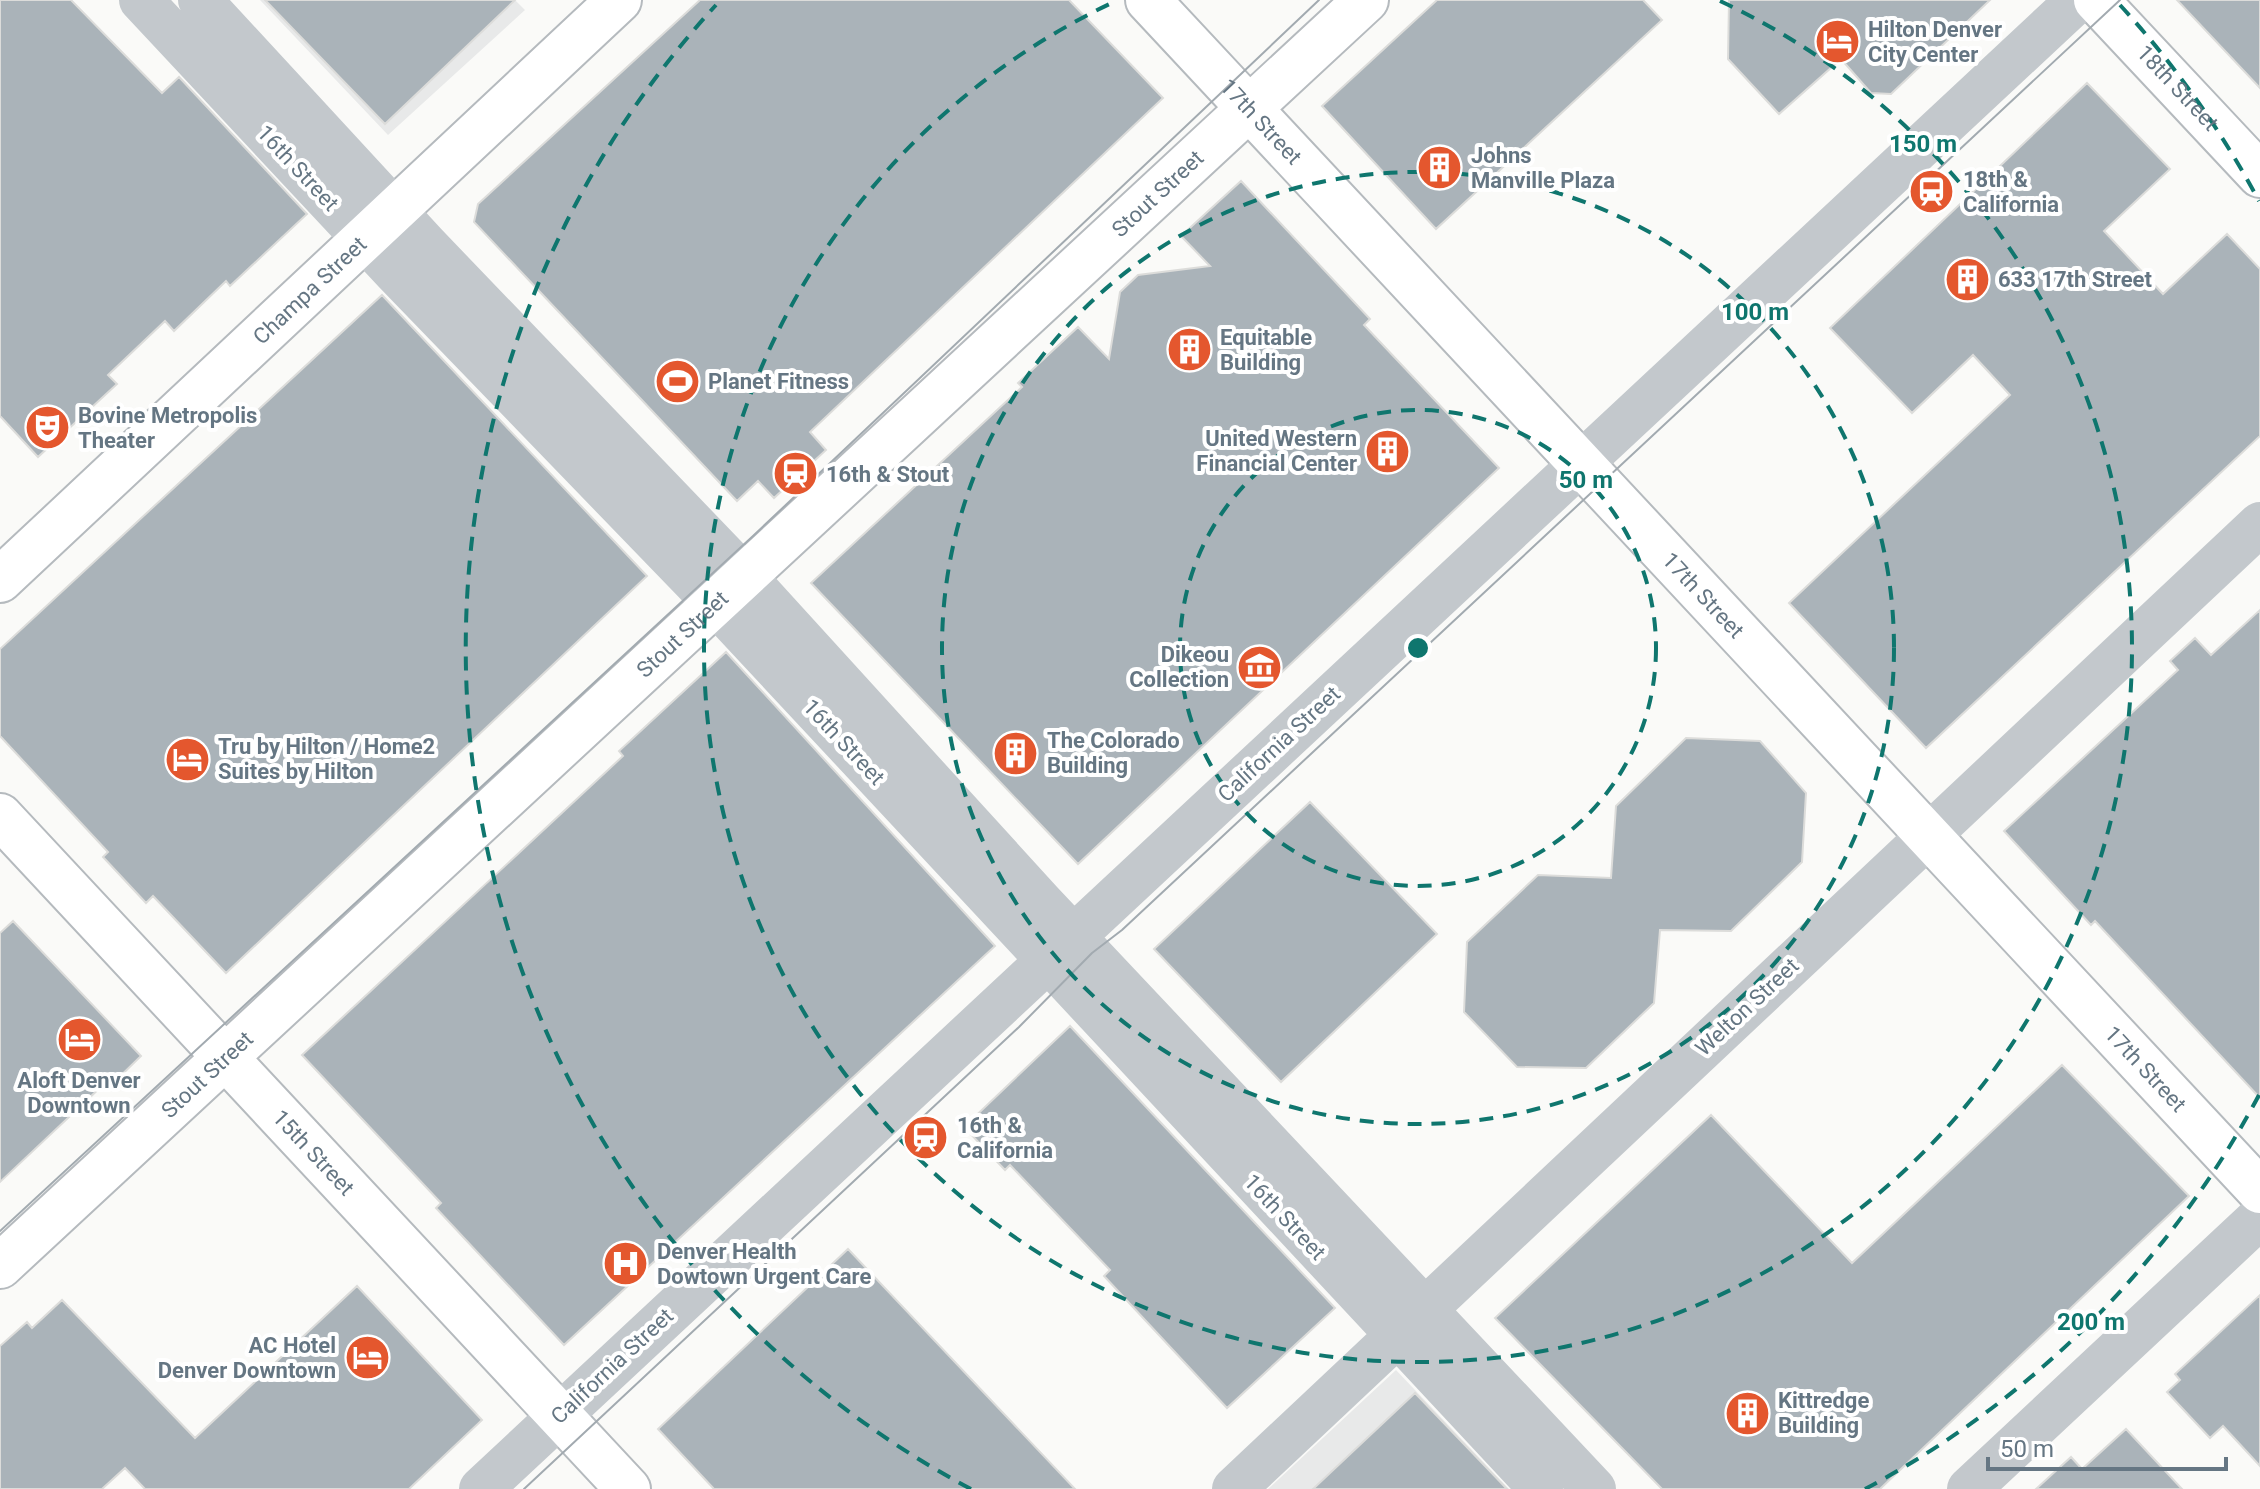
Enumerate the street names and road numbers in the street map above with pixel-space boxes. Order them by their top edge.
street label: 18th Street [2132,40,2224,135]
street label: 17th Street [1215,73,1307,169]
street label: 16th Street [252,120,344,216]
street label: Stout Street [1107,145,1208,242]
street label: Champa Street [248,231,371,349]
street label: 17th Street [1658,547,1749,643]
street label: Stout Street [631,585,733,682]
street label: California Street [1213,681,1345,807]
street label: 16th Street [798,694,890,790]
street label: Welton Street [1690,953,1804,1061]
street label: 17th Street [2100,1021,2192,1116]
street label: Stout Street [156,1026,258,1123]
street label: 15th Street [268,1104,360,1200]
street label: 16th Street [1239,1169,1331,1265]
street label: California Street [546,1303,678,1429]

